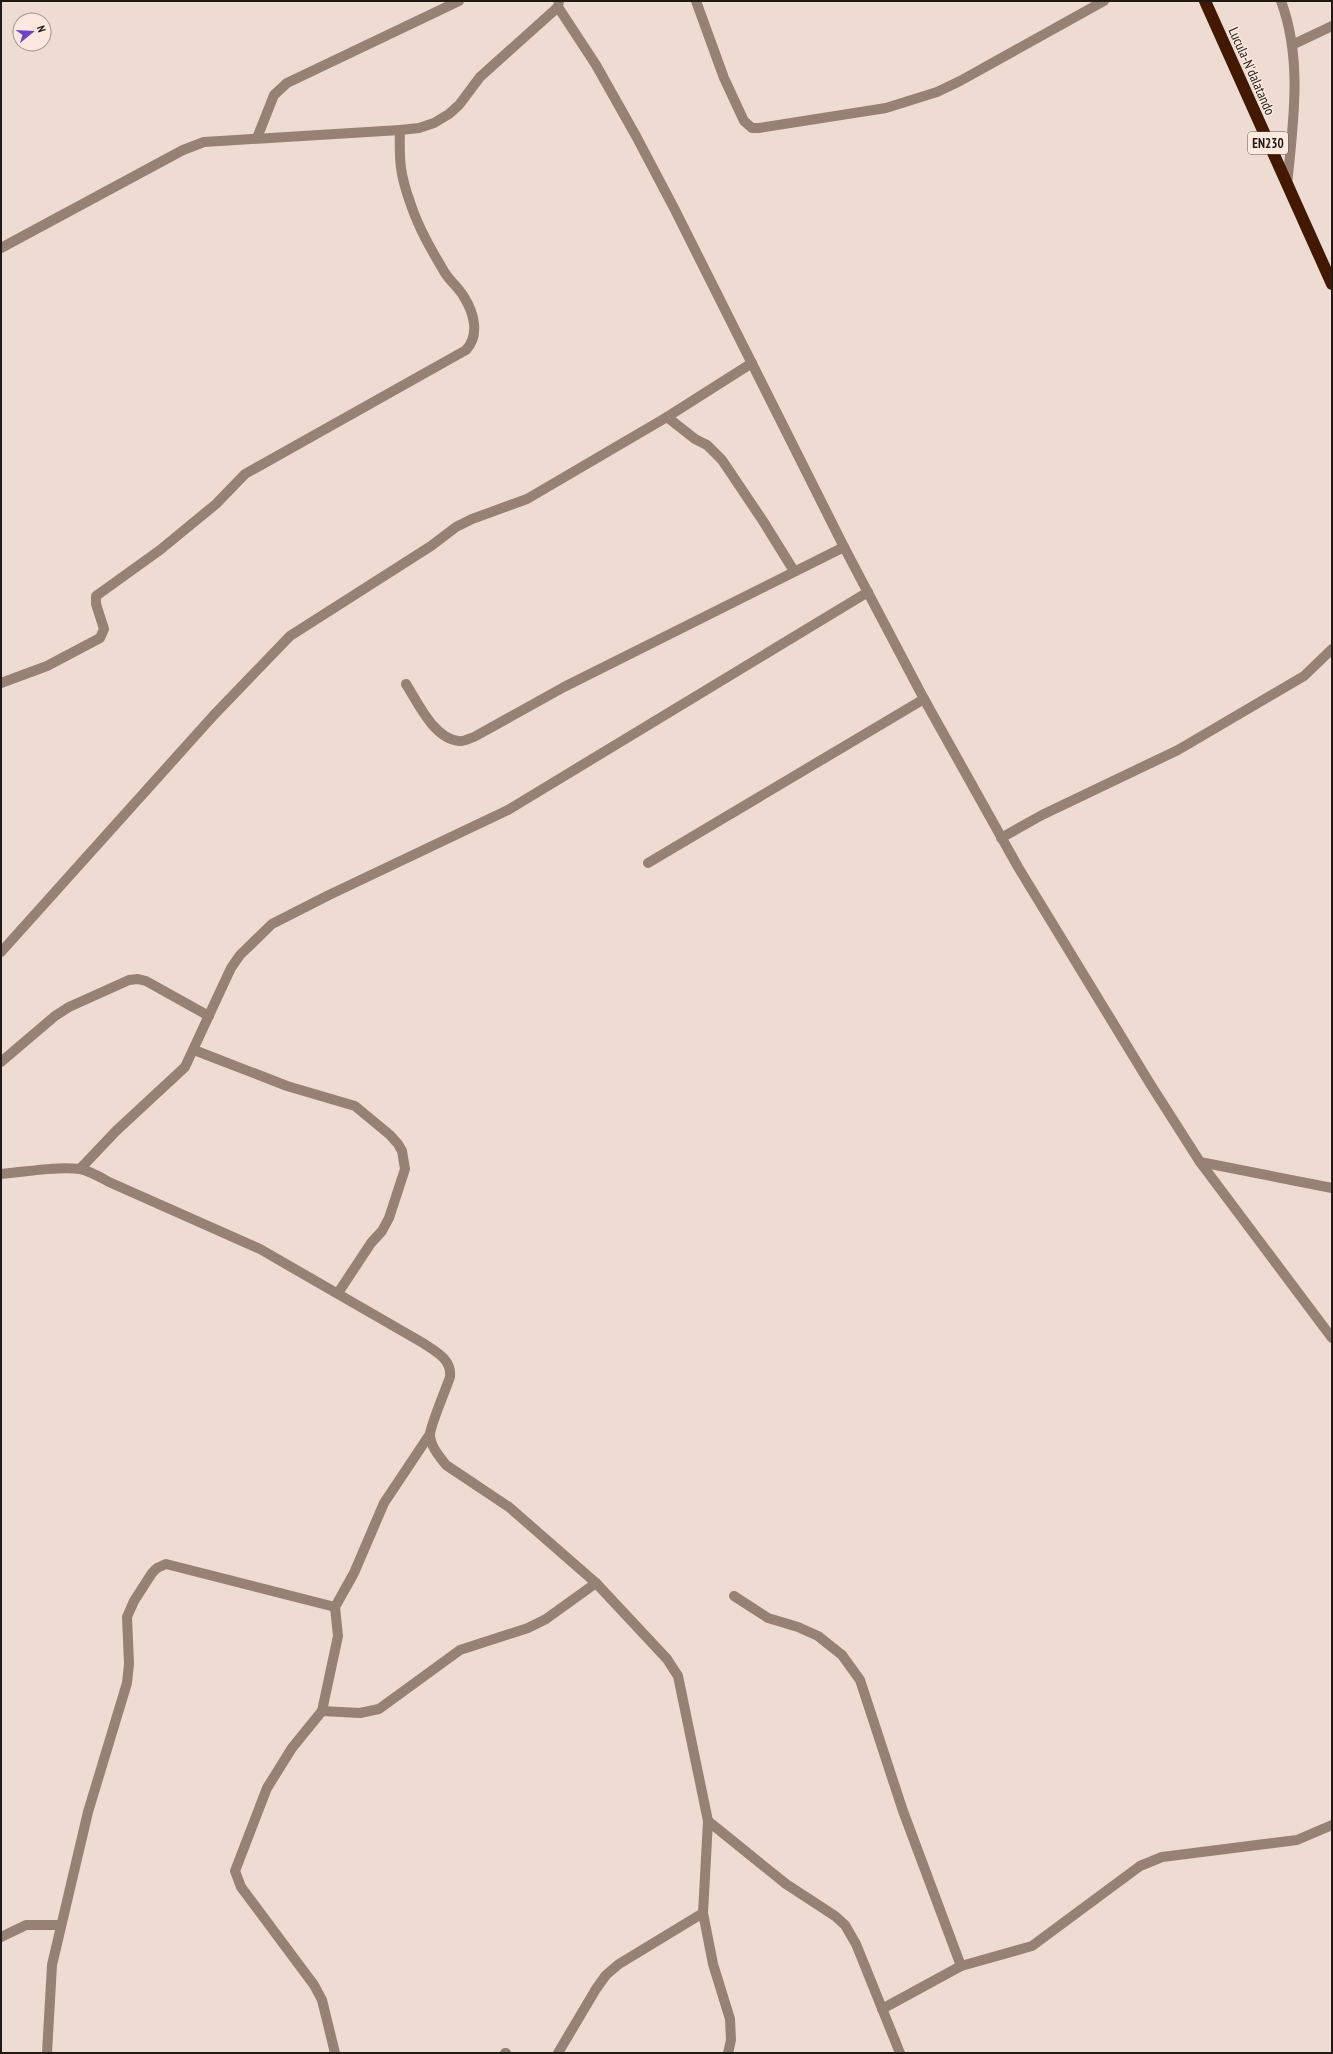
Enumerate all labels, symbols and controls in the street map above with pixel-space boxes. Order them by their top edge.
north arrow [12,12,52,52]
text: N [34,24,49,34]
street label: Lucula-N'dalatando [1225,24,1279,118]
road number: EN230 [1248,132,1288,154]

